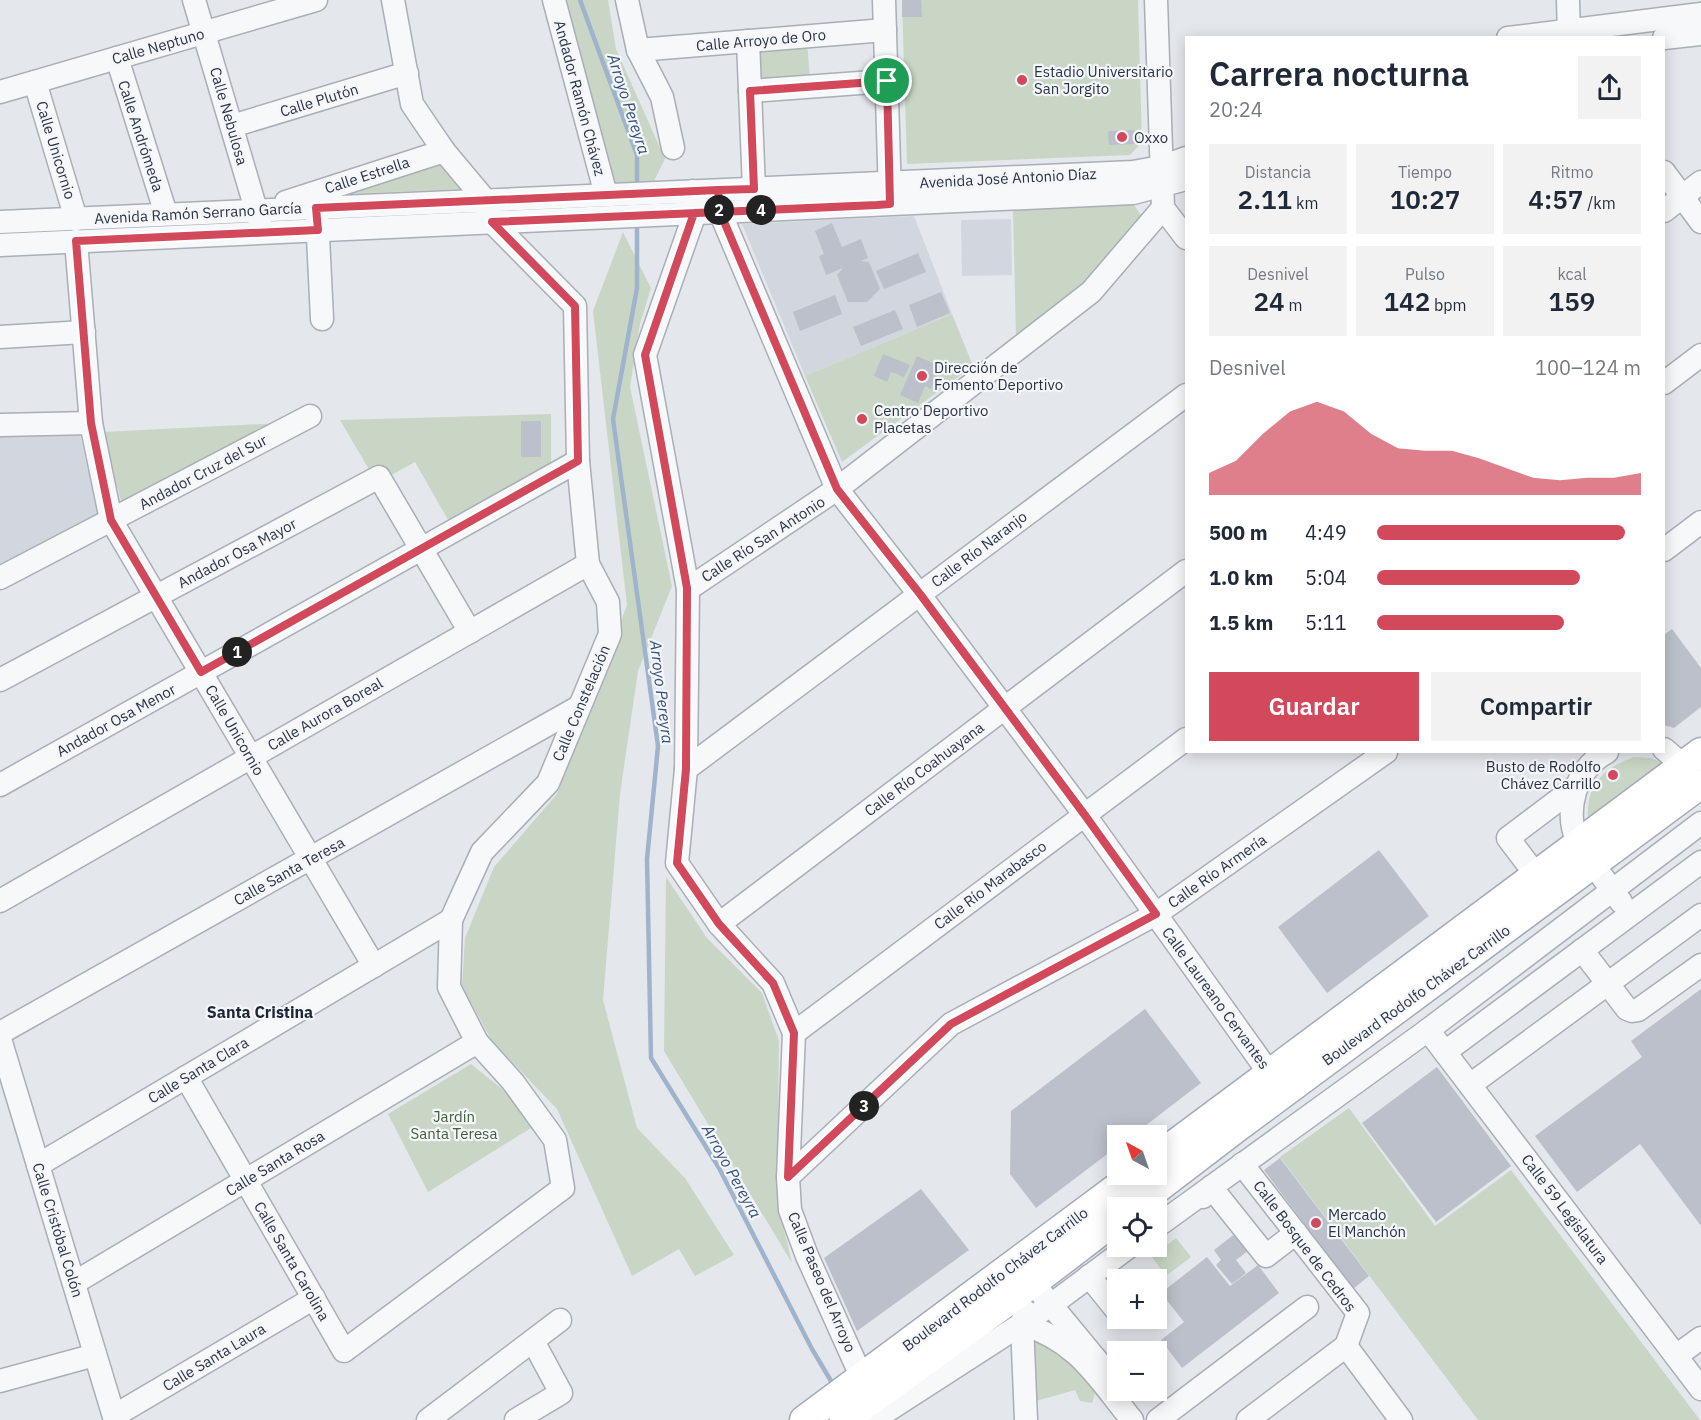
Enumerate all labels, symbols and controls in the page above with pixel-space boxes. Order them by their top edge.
street label: Andador Ramón Chávez [550,18,610,178]
street label: Calle Neptuno [110,24,206,68]
street label: Calle Arroyo de Oro [695,25,827,55]
water label: Arroyo Pereyra [603,50,655,157]
text: Carrera nocturna [1209,52,1469,95]
pin [861,55,912,106]
button: share [1578,56,1641,119]
place label: Estadio Universitario San Jorgito [1034,62,1173,98]
icon: arrive [870,64,903,97]
street label: Calle Nebulosa [206,65,252,167]
marker: Estadio Universitario San Jorgito [1015,73,1029,87]
street label: Calle Andrómeda [114,78,168,194]
street label: Calle Plutón [277,79,361,121]
text: 20:24 [1209,96,1263,123]
street label: Calle Unicornio [32,99,80,201]
place label: Oxxo [1134,128,1168,147]
marker: Oxxo [1115,130,1129,144]
street label: Calle Estrella [322,152,412,198]
text: Distancia [1245,162,1311,182]
text: Tiempo [1398,162,1452,182]
text: Ritmo [1551,162,1593,182]
street label: Avenida José Antonio Díaz [919,164,1097,192]
text: 2.11 [1238,182,1292,216]
text: 10:27 [1390,182,1460,216]
text: 4:57 [1528,182,1583,216]
text: km [1292,193,1318,213]
text: /km [1583,193,1616,213]
pin: 2 [704,195,734,225]
pin: 4 [746,195,776,225]
street label: Avenida Ramón Serrano García [94,198,302,228]
text: 2 [714,200,724,220]
text: 4 [756,200,766,220]
text: Desnivel [1247,264,1309,284]
text: Pulso [1405,264,1445,284]
text: kcal [1557,264,1587,284]
text: 24 [1254,284,1285,318]
text: 142 [1383,284,1430,318]
text: 159 [1549,284,1595,318]
text: m [1285,295,1302,315]
text: bpm [1430,295,1467,315]
text: Desnivel [1209,354,1286,381]
text: 100–124 m [1535,354,1641,381]
place label: Dirección de Fomento Deportivo [934,358,1063,394]
marker: Dirección de Fomento Deportivo [915,369,929,383]
place label: Centro Deportivo Placetas [874,401,988,437]
marker: Centro Deportivo Placetas [855,412,869,426]
street label: Andador Cruz del Sur [136,430,271,514]
street label: Calle Río San Antonio [698,492,828,586]
street label: Calle Río Naranjo [927,507,1031,591]
street label: Andador Osa Mayor [174,513,300,592]
text: 500 m [1209,519,1268,546]
text: 4:49 [1305,519,1347,546]
text: 1.0 km [1209,564,1273,591]
text: 5:04 [1305,564,1347,591]
text: 1.5 km [1209,609,1273,636]
text: 5:11 [1305,609,1347,636]
pin: 1 [222,637,252,667]
water label: Arroyo Pereyra [646,638,678,745]
text: 1 [232,642,242,662]
street label: Calle Constelación [548,642,614,764]
button: Guardar [1209,672,1419,741]
button: Compartir [1431,672,1641,741]
street label: Calle Aurora Boreal [264,673,386,755]
street label: Andador Osa Menor [53,679,179,761]
street label: Calle Unicornio [201,681,269,779]
street label: Calle Río Coahuayana [860,718,988,820]
place label: Busto de Rodolfo Chávez Carrillo [1486,757,1601,793]
marker: Busto de Rodolfo Chávez Carrillo [1606,768,1620,782]
street label: Calle Río Armería [1164,830,1270,912]
street label: Calle Santa Teresa [230,833,348,909]
street label: Calle Río Marabasco [930,836,1050,934]
street label: Boulevard Rodolfo Chávez Carrillo [1318,920,1514,1070]
street label: Calle Laureano Cervantes [1158,923,1274,1073]
district label: Santa Cristina [207,1002,313,1022]
street label: Calle Santa Clara [144,1032,252,1108]
pin: 3 [849,1091,879,1121]
text: 3 [859,1096,869,1116]
park label: Jardín Santa Teresa [411,1107,497,1143]
water label: Arroyo Pereyra [698,1120,766,1221]
north arrow [1107,1125,1167,1185]
map controls [1107,1125,1167,1401]
street label: Calle Santa Rosa [222,1126,328,1200]
street label: Calle 59 Legislatura [1518,1150,1612,1268]
street label: Calle Cristóbal Colón [29,1160,87,1300]
street label: Calle Bosque de Cedros [1249,1177,1361,1315]
button: locate [1107,1197,1167,1257]
street label: Calle Santa Carolina [250,1198,334,1324]
street label: Boulevard Rodolfo Chávez Carrillo [898,1203,1092,1355]
place label: Mercado El Manchón [1328,1205,1406,1241]
street label: Calle Paseo del Arroyo [784,1209,860,1355]
marker: Mercado El Manchón [1309,1216,1323,1230]
button: + [1107,1269,1167,1329]
street label: Calle Santa Laura [159,1319,269,1395]
button: − [1107,1341,1167,1401]

